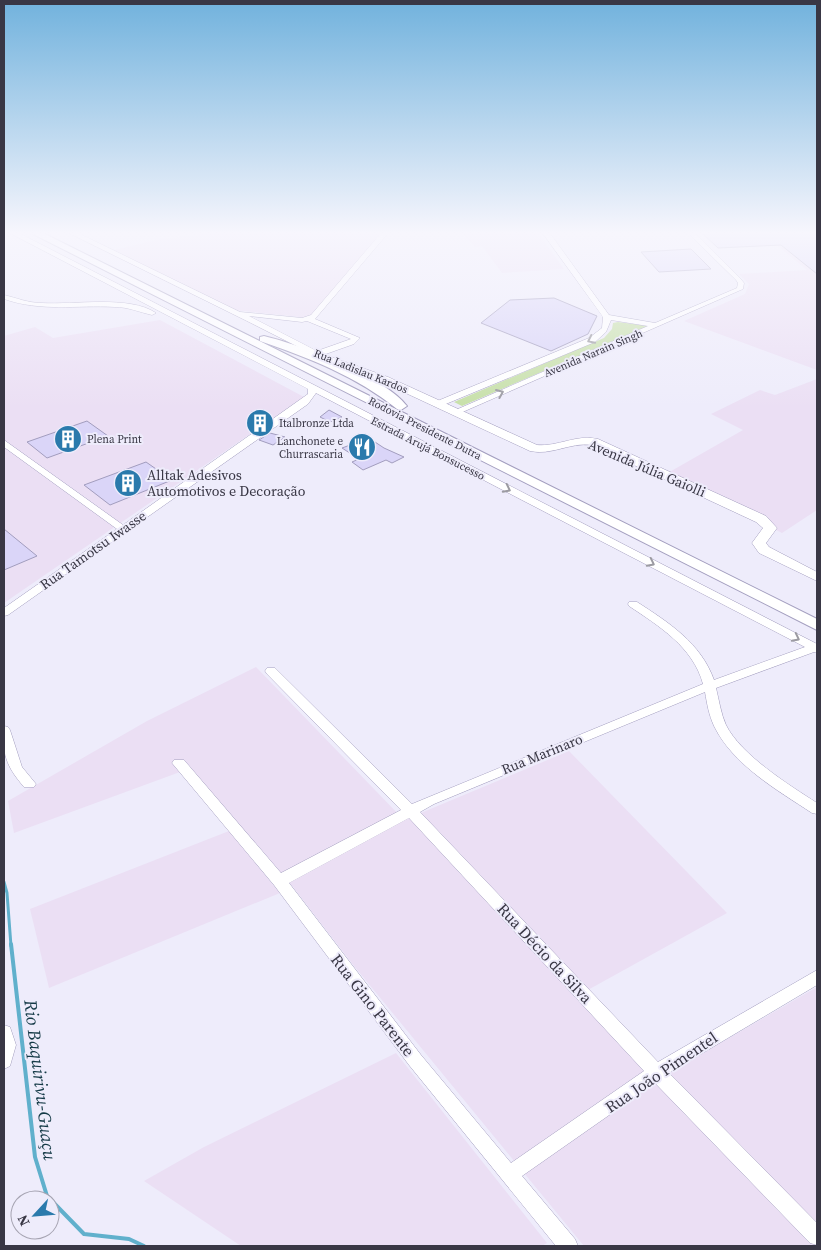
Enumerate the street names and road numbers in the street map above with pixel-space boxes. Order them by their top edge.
street label: Avenida Narain Singh [542,326,645,381]
street label: Rua Ladislau Kardos [312,346,410,397]
street label: Rodovia Presidente Dutra [366,393,484,464]
street label: Estrada Arujá Bonsucesso [368,413,487,484]
street label: Avenida Júlia Gaiolli [585,434,709,502]
street label: Rua Tamotsu Iwasse [36,506,150,594]
street label: Rua Marinaro [498,729,586,779]
street label: Rua Décio da Silva [492,898,598,1009]
street label: Rua Gino Parente [326,949,420,1061]
street label: Rua João Pimentel [601,1026,722,1118]

